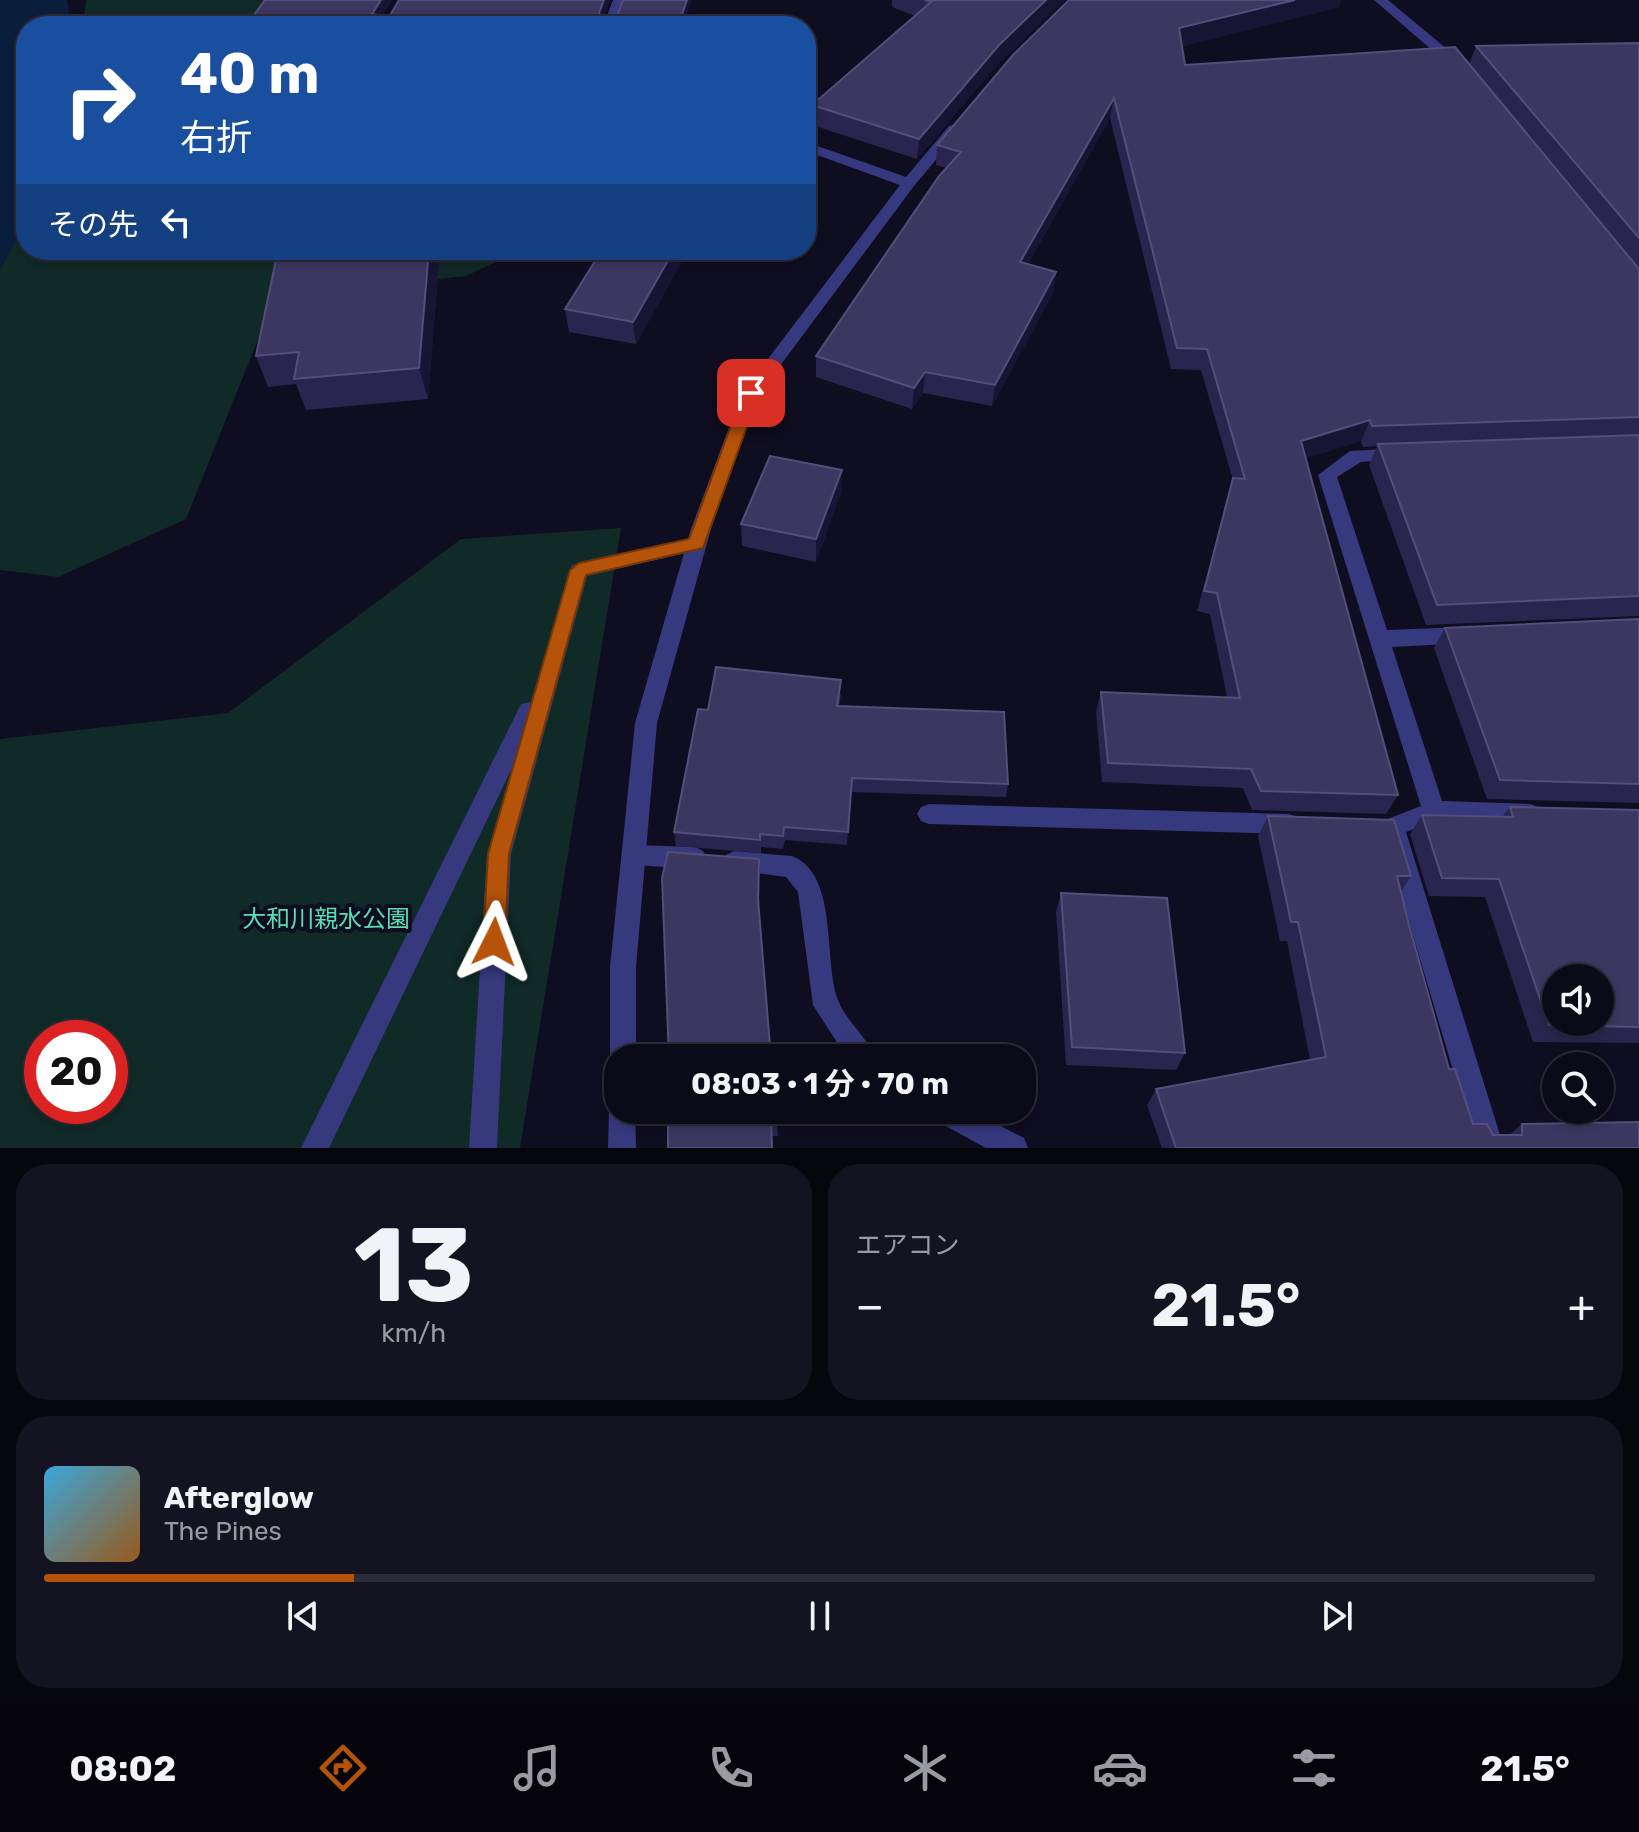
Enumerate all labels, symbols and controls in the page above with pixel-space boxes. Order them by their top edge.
text: 40 m [180,41,320,107]
icon: right [48,48,152,152]
text: 右折 [180,116,252,159]
icon: left [154,200,198,244]
text: その先 [48,207,138,243]
pin [717,359,785,427]
icon: arrive [729,371,773,415]
position arrow [452,900,536,984]
park label: 大和川親水公園 [242,905,410,933]
map controls [1542,964,1614,1124]
button: sound [1542,964,1614,1036]
speed limit sign: 20 [24,1020,128,1124]
button: search [1542,1052,1614,1124]
text: 08:03 · 1 分 · 70 m [691,1066,949,1102]
text: 13 [354,1204,474,1327]
text: エアコン [856,1230,960,1261]
text: 21.5° [1151,1270,1300,1341]
text: − [856,1280,884,1332]
text: + [1568,1280,1595,1332]
text: km/h [381,1318,446,1349]
text: Afterglow [164,1480,314,1516]
text: The Pines [164,1516,282,1547]
icon: previous [281,1594,325,1638]
icon: pause [798,1594,842,1638]
icon: next [1315,1594,1359,1638]
icon: directions [315,1740,371,1796]
icon: music [509,1740,565,1796]
icon: phone [703,1740,759,1796]
icon: climate [897,1740,953,1796]
icon: car [1092,1740,1148,1796]
icon: filters [1286,1740,1342,1796]
text: 08:02 [69,1747,176,1790]
text: 21.5° [1480,1747,1570,1790]

